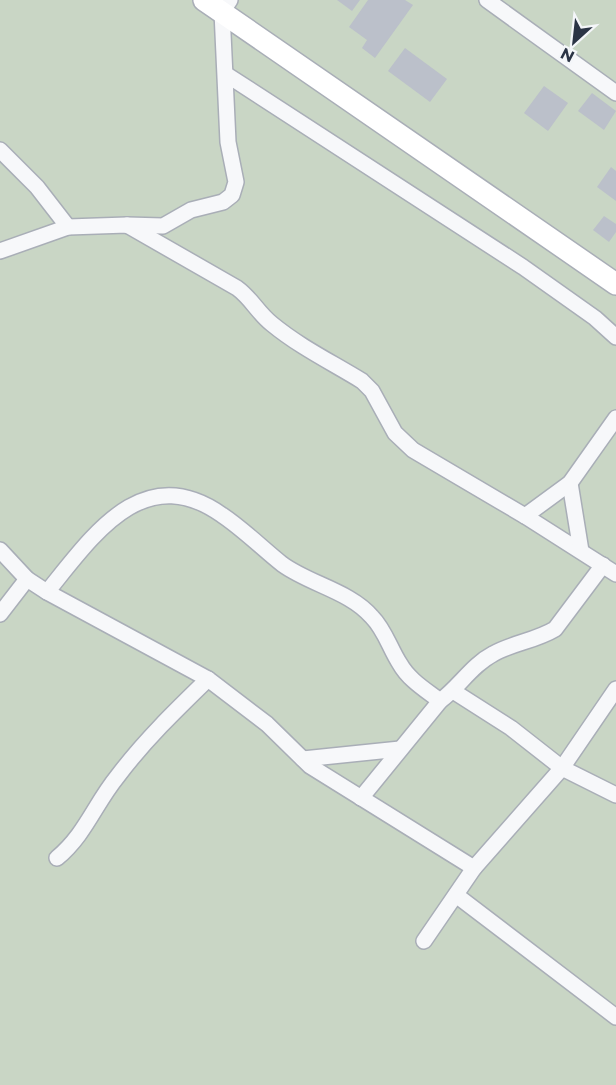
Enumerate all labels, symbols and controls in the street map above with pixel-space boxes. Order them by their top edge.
north arrow [544,12,604,72]
text: N [557,44,577,66]

